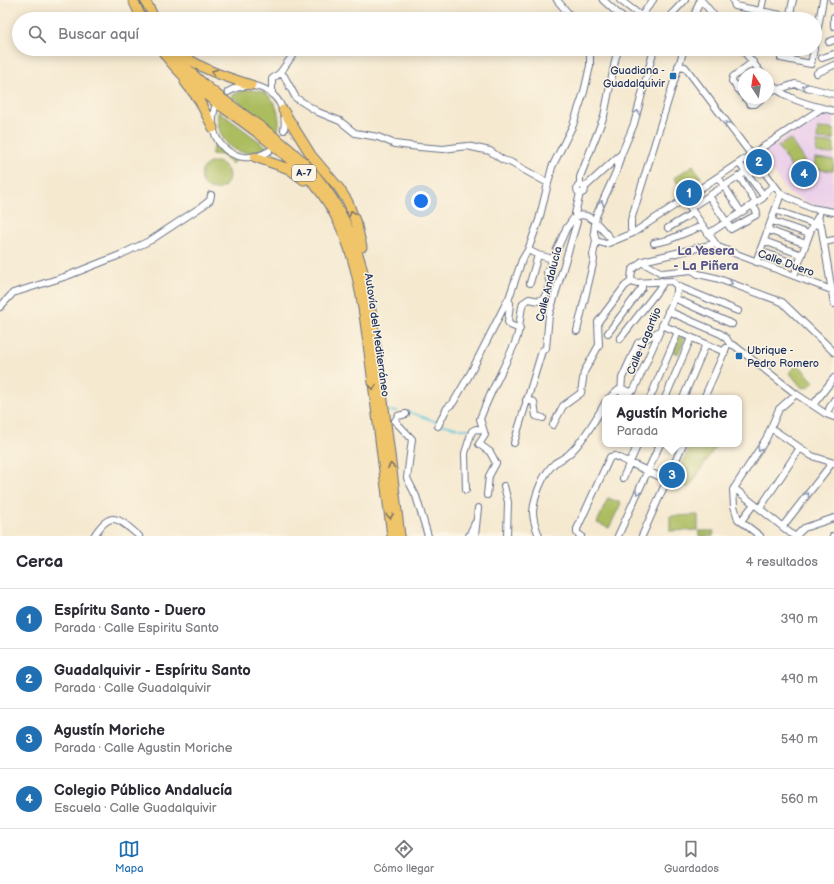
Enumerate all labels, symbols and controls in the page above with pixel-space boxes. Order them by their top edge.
search box [12,12,822,56]
icon: search [26,23,48,45]
text: Buscar aquí [58,25,139,44]
place label: Guadiana - Guadalquivir [603,64,666,90]
one-way arrow [211,68,218,76]
north arrow [738,68,774,104]
marker: Guadiana - Guadalquivir [668,71,678,81]
one-way arrow [802,83,809,92]
one-way arrow [632,110,641,117]
one-way arrow [725,122,732,129]
pin: 2 [746,147,772,177]
pin: 4 [791,159,817,189]
road number: A-7 [292,165,316,181]
pin: 1 [676,178,702,208]
your location [411,191,431,211]
one-way arrow [596,200,604,207]
one-way arrow [349,209,357,216]
district label: La Yesera - La Piñera [673,243,739,274]
street label: Calle Andalucía [533,245,565,323]
street label: Calle Duero [756,247,816,279]
street label: Autovía del Mediterráneo [362,272,392,398]
one-way arrow [726,278,733,286]
street label: Calle Lagartijo [624,305,664,377]
place label: Ubrique - Pedro Romero [747,344,819,370]
marker: Ubrique - Pedro Romero [734,351,744,361]
one-way arrow [368,384,377,390]
popup [602,395,742,447]
text: Agustín Moriche [617,404,727,423]
text: Parada [617,423,658,439]
one-way arrow [757,445,764,452]
pin: 3 [659,460,685,490]
one-way arrow [387,463,396,469]
one-way arrow [635,488,643,496]
one-way arrow [803,493,810,500]
one-way arrow [385,513,394,519]
text: Cerca [16,552,63,572]
text: 4 resultados [746,554,818,570]
text: Espíritu Santo - Duero [54,601,206,620]
text: 1 [26,611,32,627]
text: 390 m [781,611,818,627]
text: Parada · Calle Espiritu Santo [54,620,219,636]
text: Guadalquivir - Espíritu Santo [54,661,251,680]
text: 2 [25,671,33,687]
text: 490 m [781,671,818,687]
text: Parada · Calle Guadalquivir [54,680,211,696]
text: Agustín Moriche [54,721,165,740]
text: 3 [25,731,33,747]
text: 540 m [781,731,818,747]
text: Parada · Calle Agustin Moriche [54,740,233,756]
text: Colegio Público Andalucía [54,781,232,800]
text: 4 [25,791,33,807]
text: 560 m [781,791,818,807]
text: Escuela · Calle Guadalquivir [54,800,216,816]
tab: Mapa [115,838,143,875]
tab: Cómo llegar [374,838,434,875]
tab: Guardados [664,838,719,875]

